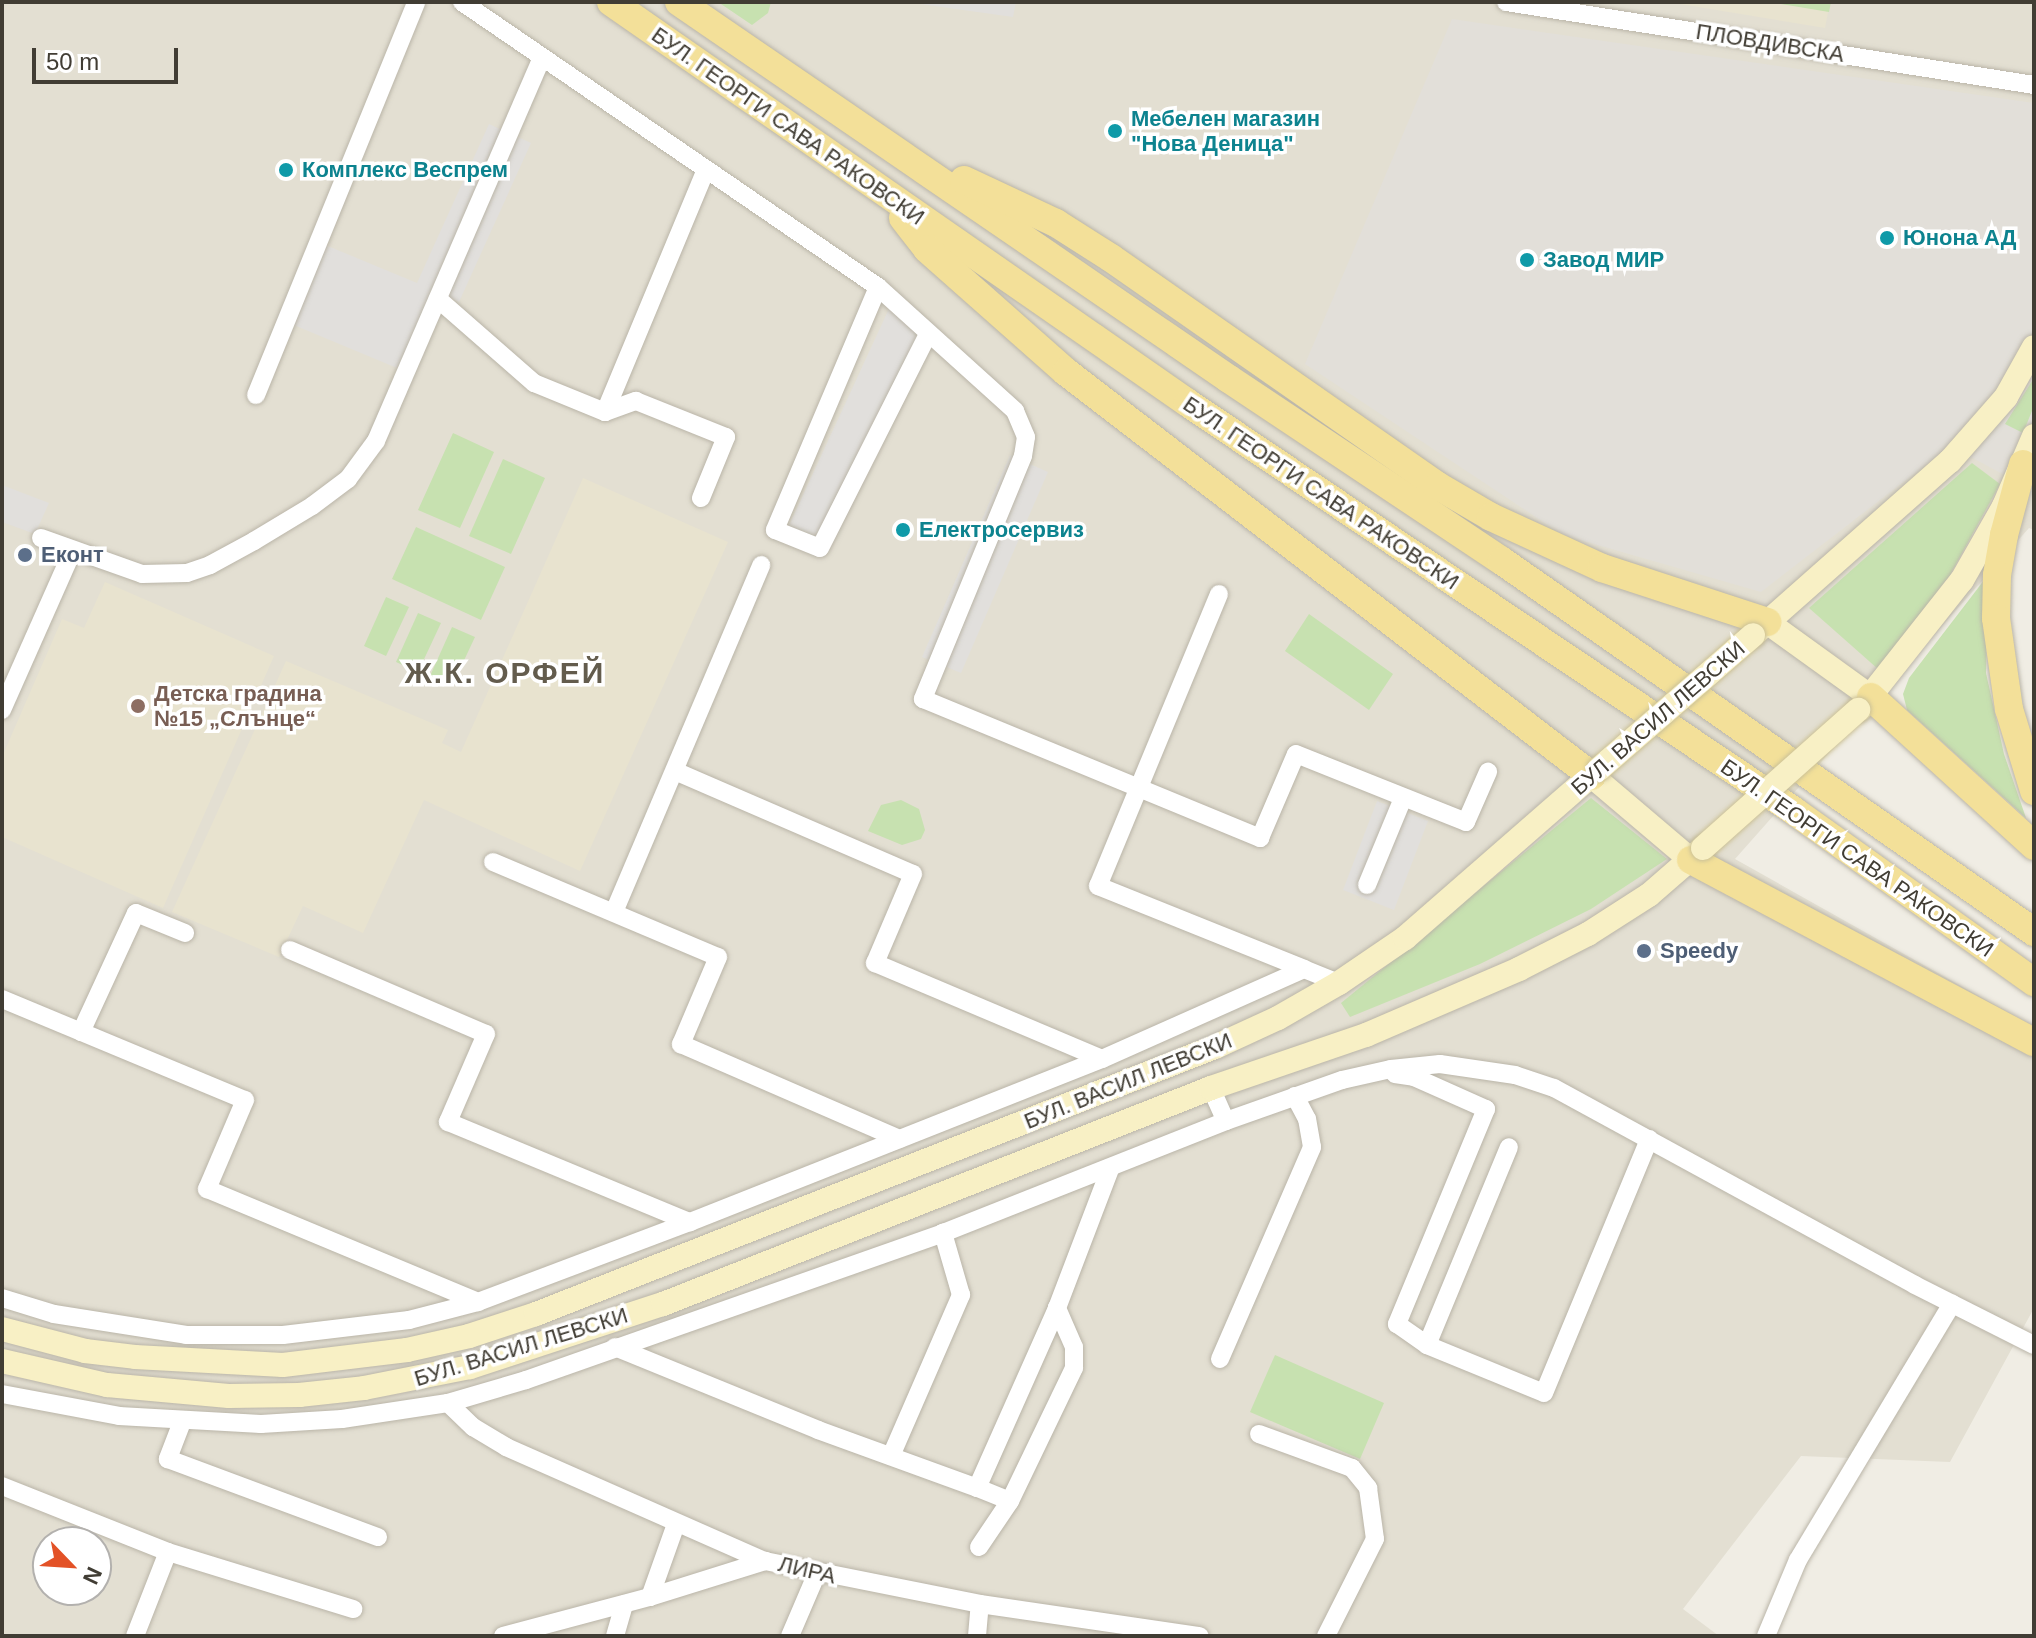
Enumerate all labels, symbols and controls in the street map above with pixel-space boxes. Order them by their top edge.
street label: ПЛОВДИВСКА [1694,18,1846,68]
street label: БУЛ. ГЕОРГИ САВА РАКОВСКИ [647,21,929,231]
scale bar [36,32,182,82]
text: 50 m [46,48,99,75]
place label: Мебелен магазин "Нова Деница" [1131,105,1320,156]
marker: Мебелен магазин "Нова Деница" [1106,122,1124,140]
place label: Комплекс Веспрем [302,157,508,183]
marker: Комплекс Веспрем [277,161,295,179]
place label: Юнона АД [1903,225,2016,251]
marker: Юнона АД [1878,229,1896,247]
place label: Завод МИР [1543,247,1664,273]
marker: Завод МИР [1518,251,1536,269]
street label: БУЛ. ГЕОРГИ САВА РАКОВСКИ [1178,391,1464,595]
place label: Електросервиз [919,517,1084,543]
marker: Електросервиз [894,521,912,539]
place label: Еконт [41,542,104,568]
marker: Еконт [16,546,34,564]
street label: БУЛ. ВАСИЛ ЛЕВСКИ [1566,635,1750,801]
district label: Ж.К. ОРФЕЙ [405,655,605,691]
place label: Детска градина №15 „Слънце“ [154,680,322,732]
marker: Детска градина №15 „Слънце“ [129,697,147,715]
street label: БУЛ. ГЕОРГИ САВА РАКОВСКИ [1716,753,1998,963]
place label: Speedy [1660,938,1738,964]
marker: Speedy [1635,942,1653,960]
street label: БУЛ. ВАСИЛ ЛЕВСКИ [1020,1027,1236,1135]
street label: БУЛ. ВАСИЛ ЛЕВСКИ [411,1302,631,1392]
north arrow [32,1526,112,1606]
street label: ЛИРА [776,1551,838,1589]
text: N [78,1563,107,1588]

